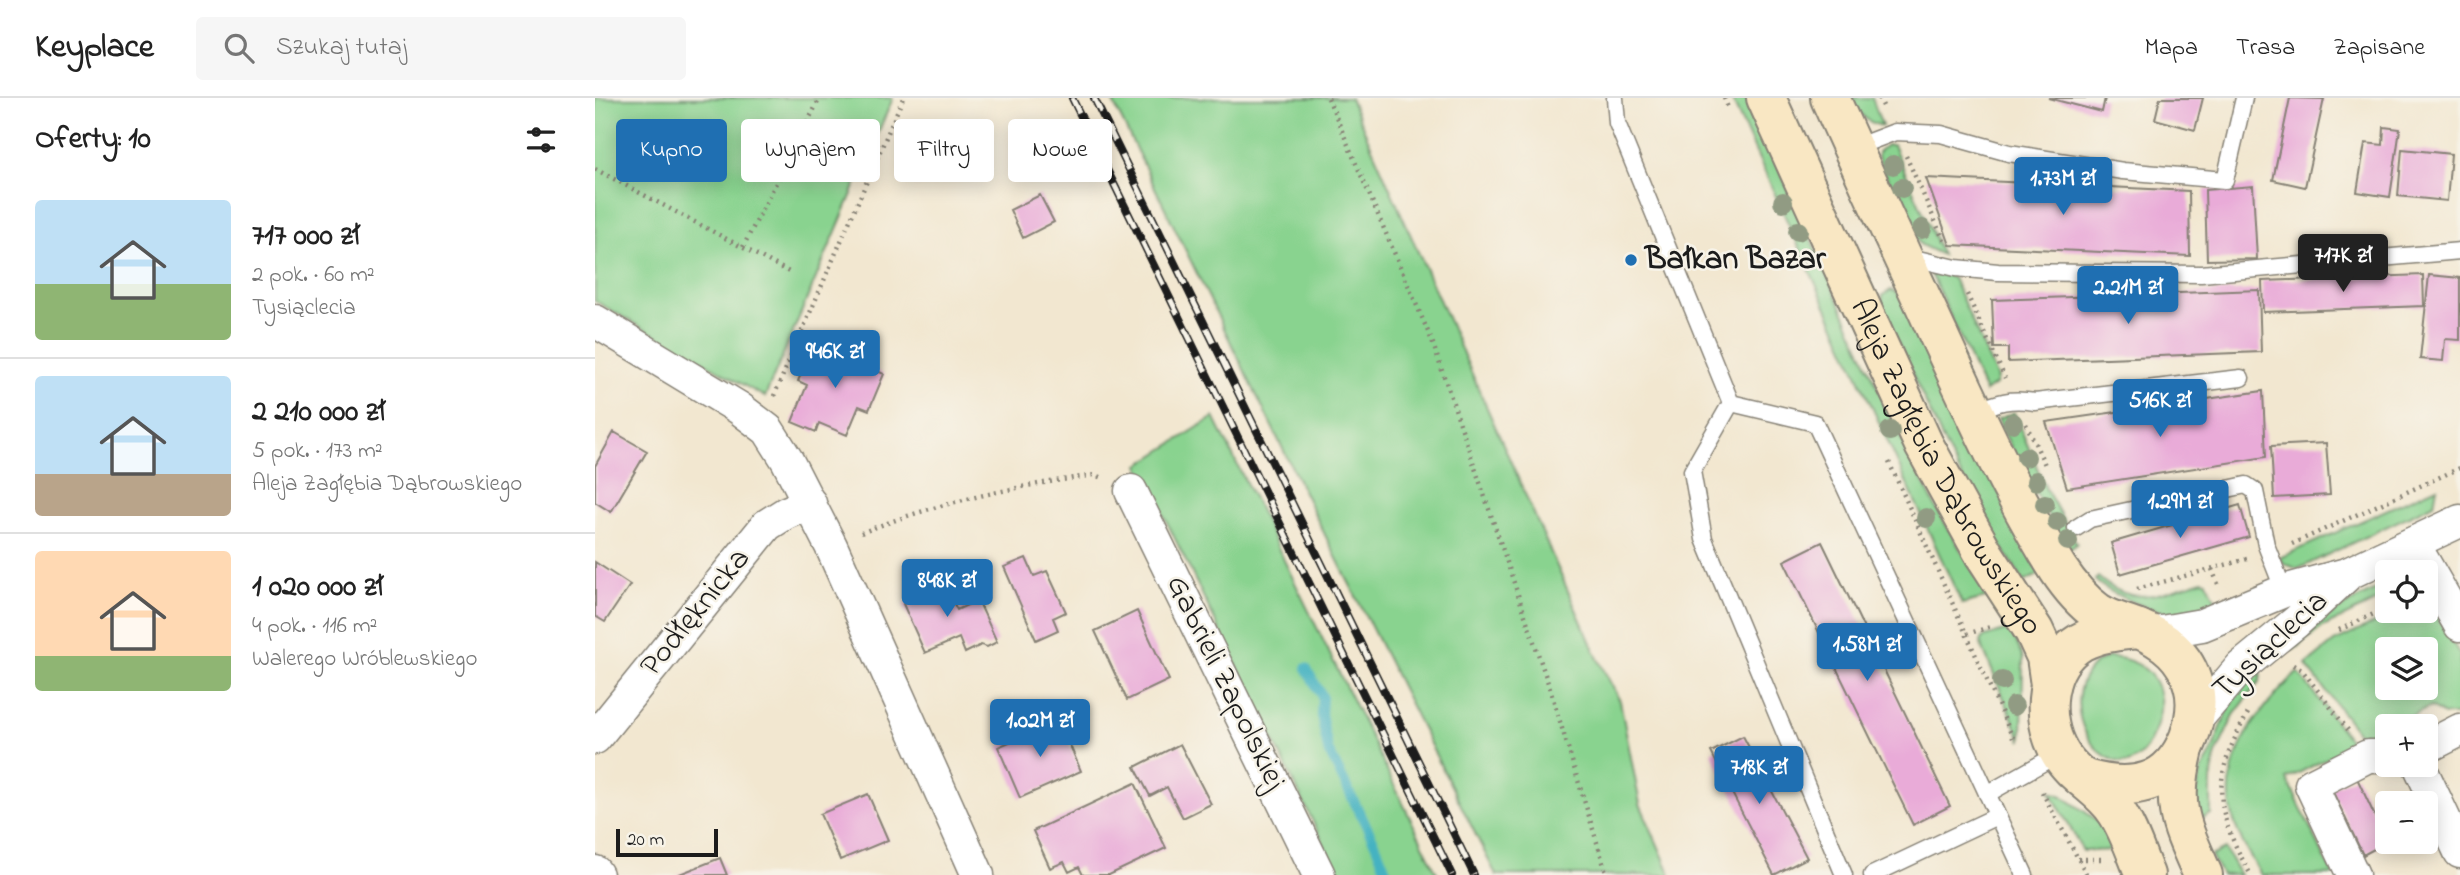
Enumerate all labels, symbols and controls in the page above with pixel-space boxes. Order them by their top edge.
search box [196,17,686,80]
text: Keyplace [35,24,154,72]
icon: search [220,29,258,67]
text: Szukaj tutaj [276,29,407,67]
text: Mapa [2144,31,2198,66]
text: Trasa [2236,31,2295,66]
text: Zapisane [2333,31,2425,66]
text: Oferty: 10 [35,118,151,162]
chip: Kupno [616,119,727,182]
chip: Wynajem [741,119,880,182]
chip: Filtry [894,119,994,182]
chip: Nowe [1008,119,1112,182]
icon: filters [522,121,560,159]
pin: 1.73M zł [1991,158,2135,217]
text: 1.73M zł [2030,163,2096,196]
text: 717 000 zł [252,215,360,259]
icon: home [91,228,175,312]
pin: 717K zł [2278,234,2408,294]
place label: Bałkan Bazar [1643,237,1827,284]
text: 717K zł [2314,240,2372,273]
marker: Bałkan Bazar [1623,252,1639,268]
text: 2 pok. · 60 m² [252,259,375,292]
pin: 2.21M zł [2056,266,2200,326]
text: 2.21M zł [2093,272,2163,305]
street label: Aleja Zagłębia Dąbrowskiego [1837,291,2055,645]
text: Tysiąclecia [252,292,356,325]
pin: 946K zł [770,330,900,390]
text: 946K zł [806,336,864,369]
pin: 516K zł [2095,380,2225,439]
text: 516K zł [2129,385,2191,418]
text: 2 210 000 zł [252,391,385,435]
icon: home [91,404,175,488]
text: 5 pok. · 173 m² [252,435,383,468]
text: Aleja Zagłębia Dąbrowskiego [252,468,522,501]
pin: 1.29M zł [2108,480,2252,540]
text: 1.29M zł [2148,486,2212,519]
street label: Podłęknicka [629,538,763,688]
pin: 848K zł [882,560,1012,619]
map controls [2375,560,2438,854]
button: locate [2375,560,2438,623]
text: 848K zł [918,565,976,598]
text: 1 020 000 zł [252,566,383,610]
street label: Gabrieli Zapolskiej [1153,567,1298,799]
icon: home [91,579,175,663]
street label: Tysiąclecia [2202,580,2340,712]
text: 4 pok. · 116 m² [252,610,377,643]
pin: 1.58M zł [1795,624,1939,683]
text: 1.58M zł [1833,629,1901,662]
button: layers [2375,637,2438,700]
text: Walerego Wróblewskiego [252,643,477,676]
pin: 1.02M zł [968,700,1112,759]
text: 1.02M zł [1006,705,1074,738]
button: + [2375,714,2438,777]
pin: 718K zł [1694,746,1824,806]
text: 718K zł [1730,752,1788,785]
button: − [2375,791,2438,854]
scale bar [616,826,717,858]
text: 20 m [627,827,664,854]

